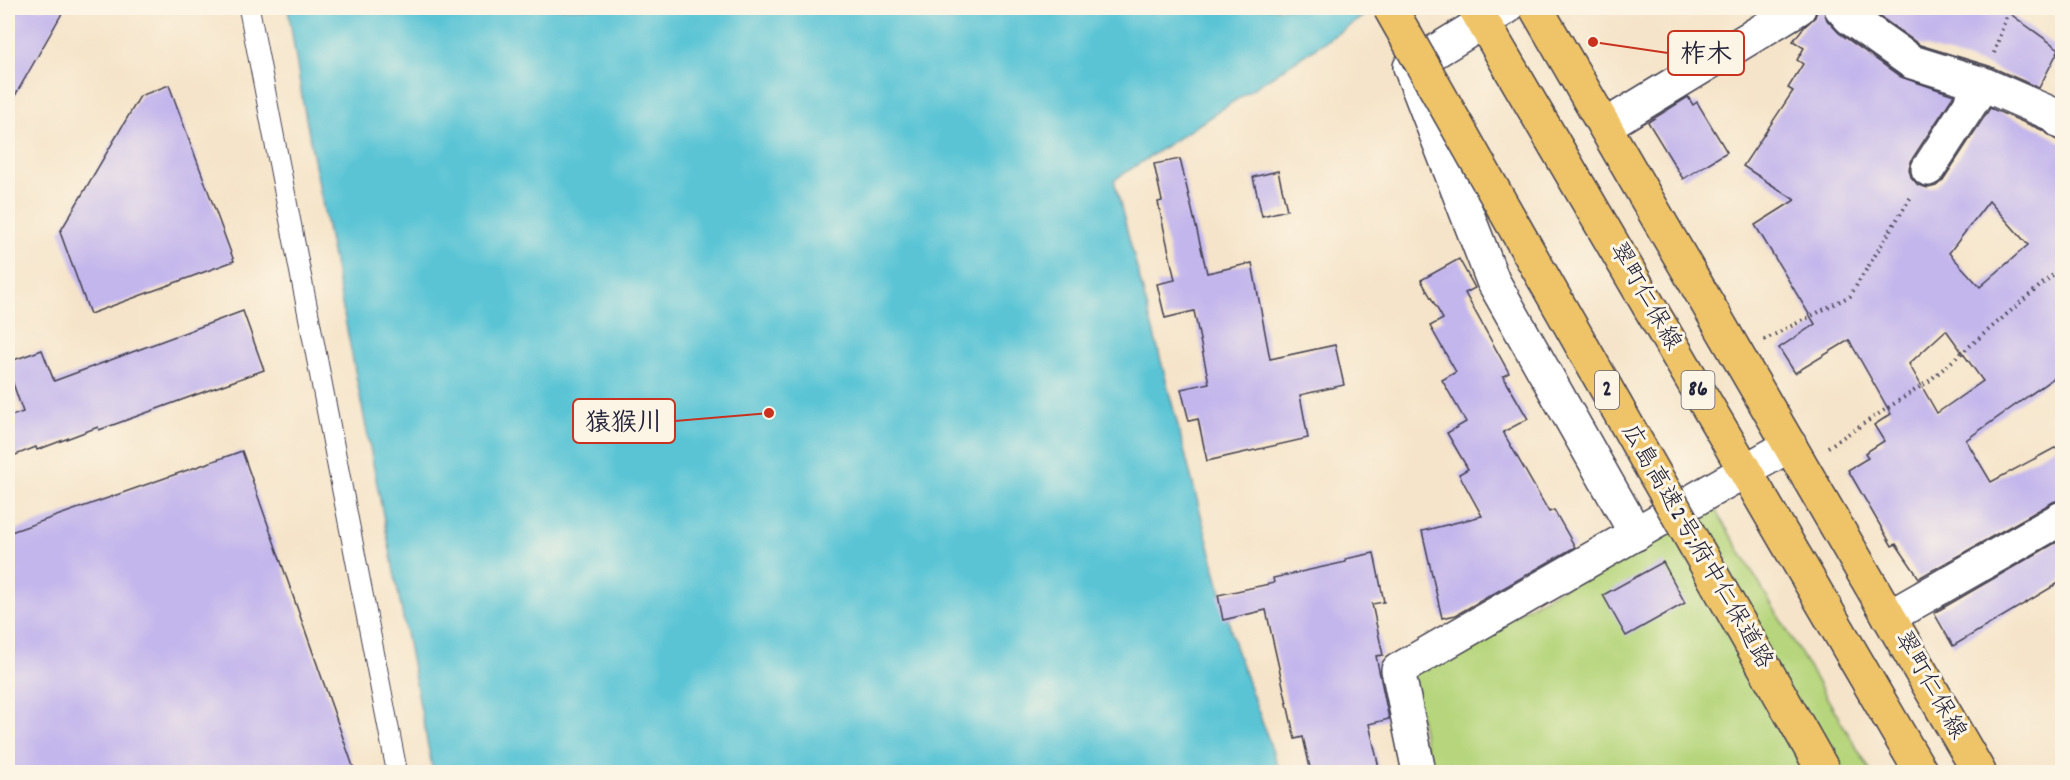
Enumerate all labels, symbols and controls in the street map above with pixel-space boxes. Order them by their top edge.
callout: 柞木 [1668,31,1744,75]
text: 柞木 [1680,38,1732,75]
street label: 翠町仁保線 [1599,237,1689,357]
road number: 2 [1595,371,1619,409]
road number: 86 [1682,371,1714,409]
callout: 猿猴川 [573,399,675,443]
text: 猿猴川 [585,406,663,443]
street label: 広島高速2号;府中仁保道路 [1612,418,1780,676]
street label: 翠町仁保線 [1884,626,1974,746]

